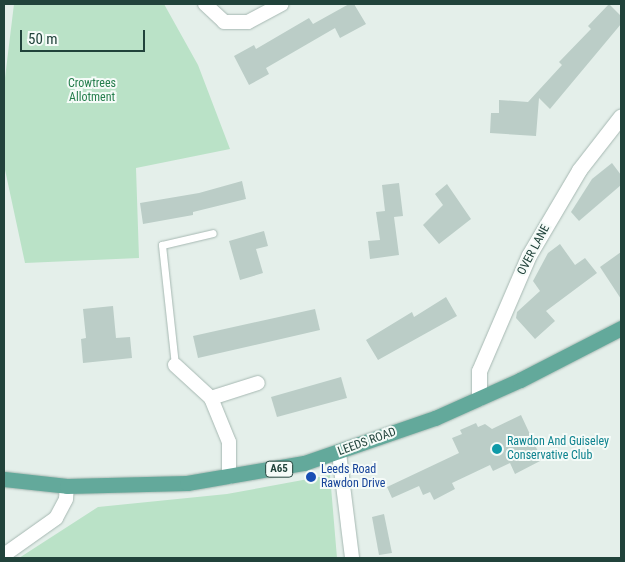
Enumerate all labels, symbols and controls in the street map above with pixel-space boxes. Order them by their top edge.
scale bar [22,20,148,52]
text: 50 m [28,30,58,48]
park label: Crowtrees Allotment [68,77,116,105]
street label: OVER LANE [515,222,553,278]
street label: LEEDS ROAD [336,425,398,459]
place label: Rawdon And Guiseley Conservative Club [507,435,609,463]
marker: Rawdon And Guiseley Conservative Club [491,443,503,455]
road number: A65 [264,460,294,478]
place label: Leeds Road Rawdon Drive [321,463,385,491]
marker: Leeds Road Rawdon Drive [305,471,317,483]

